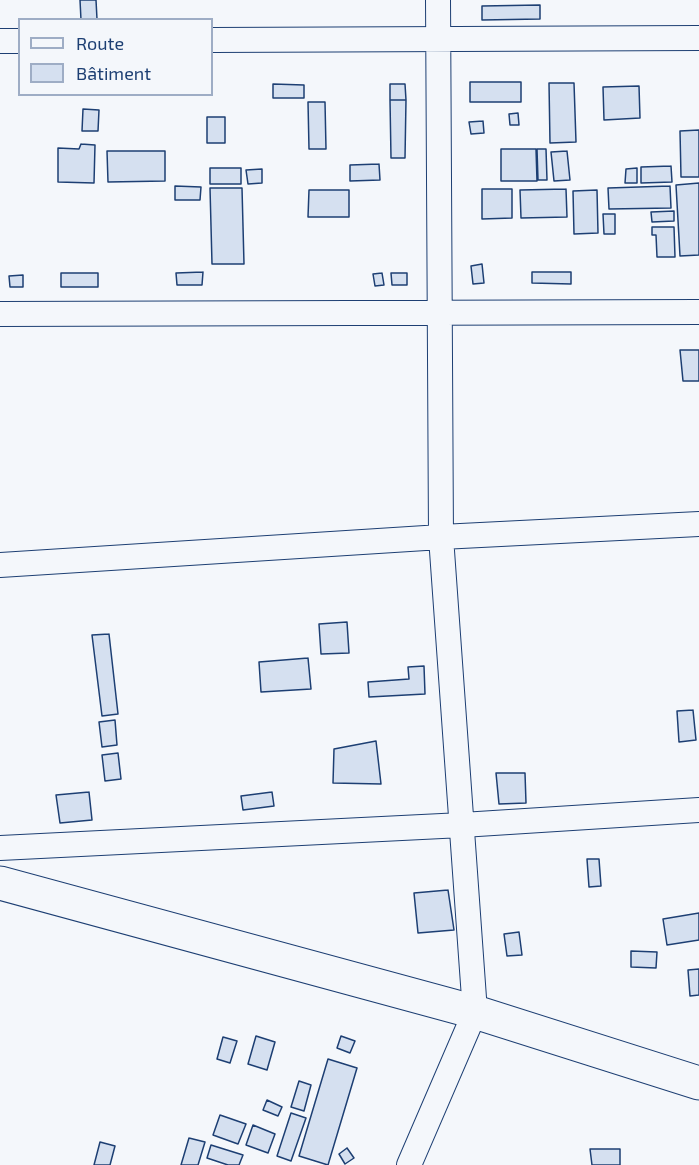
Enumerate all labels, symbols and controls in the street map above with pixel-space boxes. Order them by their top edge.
legend [18,18,213,96]
text: Route [76,32,124,54]
text: Bâtiment [76,62,151,84]

